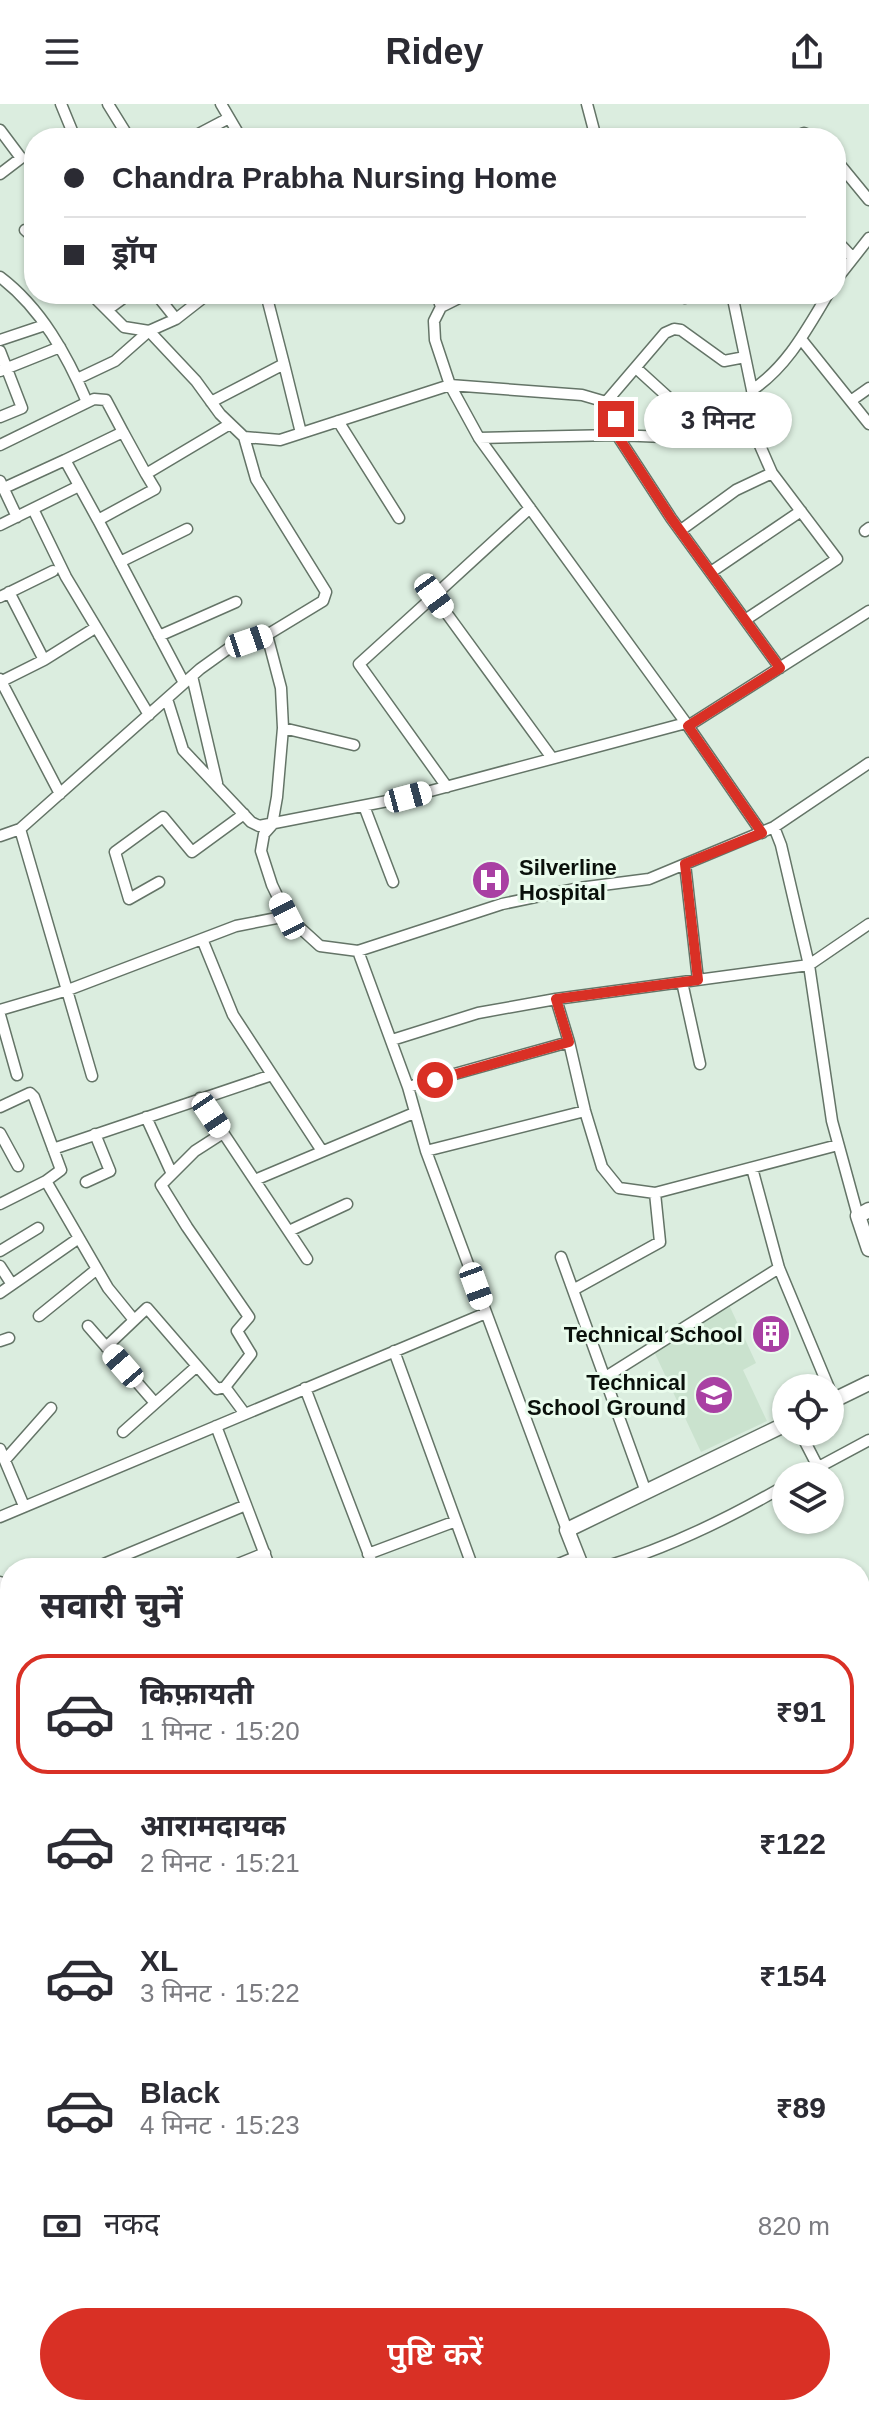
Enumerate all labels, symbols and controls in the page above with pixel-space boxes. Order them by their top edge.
icon: menu [40,30,84,74]
icon: share [785,30,829,74]
text: Ridey [385,31,484,72]
text: Chandra Prabha Nursing Home [112,161,557,194]
text: ड्रॉप [112,236,156,269]
callout: 3 मिनट [644,391,792,447]
route end [598,401,634,437]
text: 3 मिनट [681,405,755,435]
car [410,570,458,622]
car [222,622,276,660]
car [382,779,434,815]
place label: Silverline Hospital [519,855,617,905]
hospital icon: Silverline Hospital [470,859,512,901]
car [265,889,309,943]
route start [417,1062,453,1098]
car [188,1088,234,1142]
car [457,1259,495,1313]
building icon: Technical School [750,1313,792,1355]
place label: Technical School [564,1322,743,1347]
car [98,1340,148,1392]
place label: Technical School Ground [527,1370,686,1420]
school or university icon: Technical School Ground [693,1374,735,1416]
map controls [772,1374,844,1534]
button: locate [772,1374,844,1446]
button: layers [772,1462,844,1534]
text: सवारी चुनें [40,1585,182,1626]
text: किफ़ायती [140,1677,254,1710]
icon: car [44,1678,116,1750]
text: ₹91 [776,1695,826,1728]
text: 1 मिनट · 15:20 [140,1716,300,1746]
text: आरामदायक [140,1809,286,1842]
icon: car [44,1810,116,1882]
text: ₹122 [759,1827,826,1860]
text: 2 मिनट · 15:21 [140,1848,300,1878]
icon: car [44,1942,116,2014]
text: XL [140,1944,178,1977]
text: ₹154 [759,1959,826,1992]
text: 3 मिनट · 15:22 [140,1978,300,2008]
icon: car [44,2074,116,2146]
text: Black [140,2076,220,2109]
text: ₹89 [776,2091,826,2124]
text: 4 मिनट · 15:23 [140,2110,300,2140]
icon: cash [40,2204,84,2248]
text: नकद [104,2207,160,2240]
text: 820 m [758,2211,830,2241]
button: पुष्टि करें [40,2308,830,2400]

